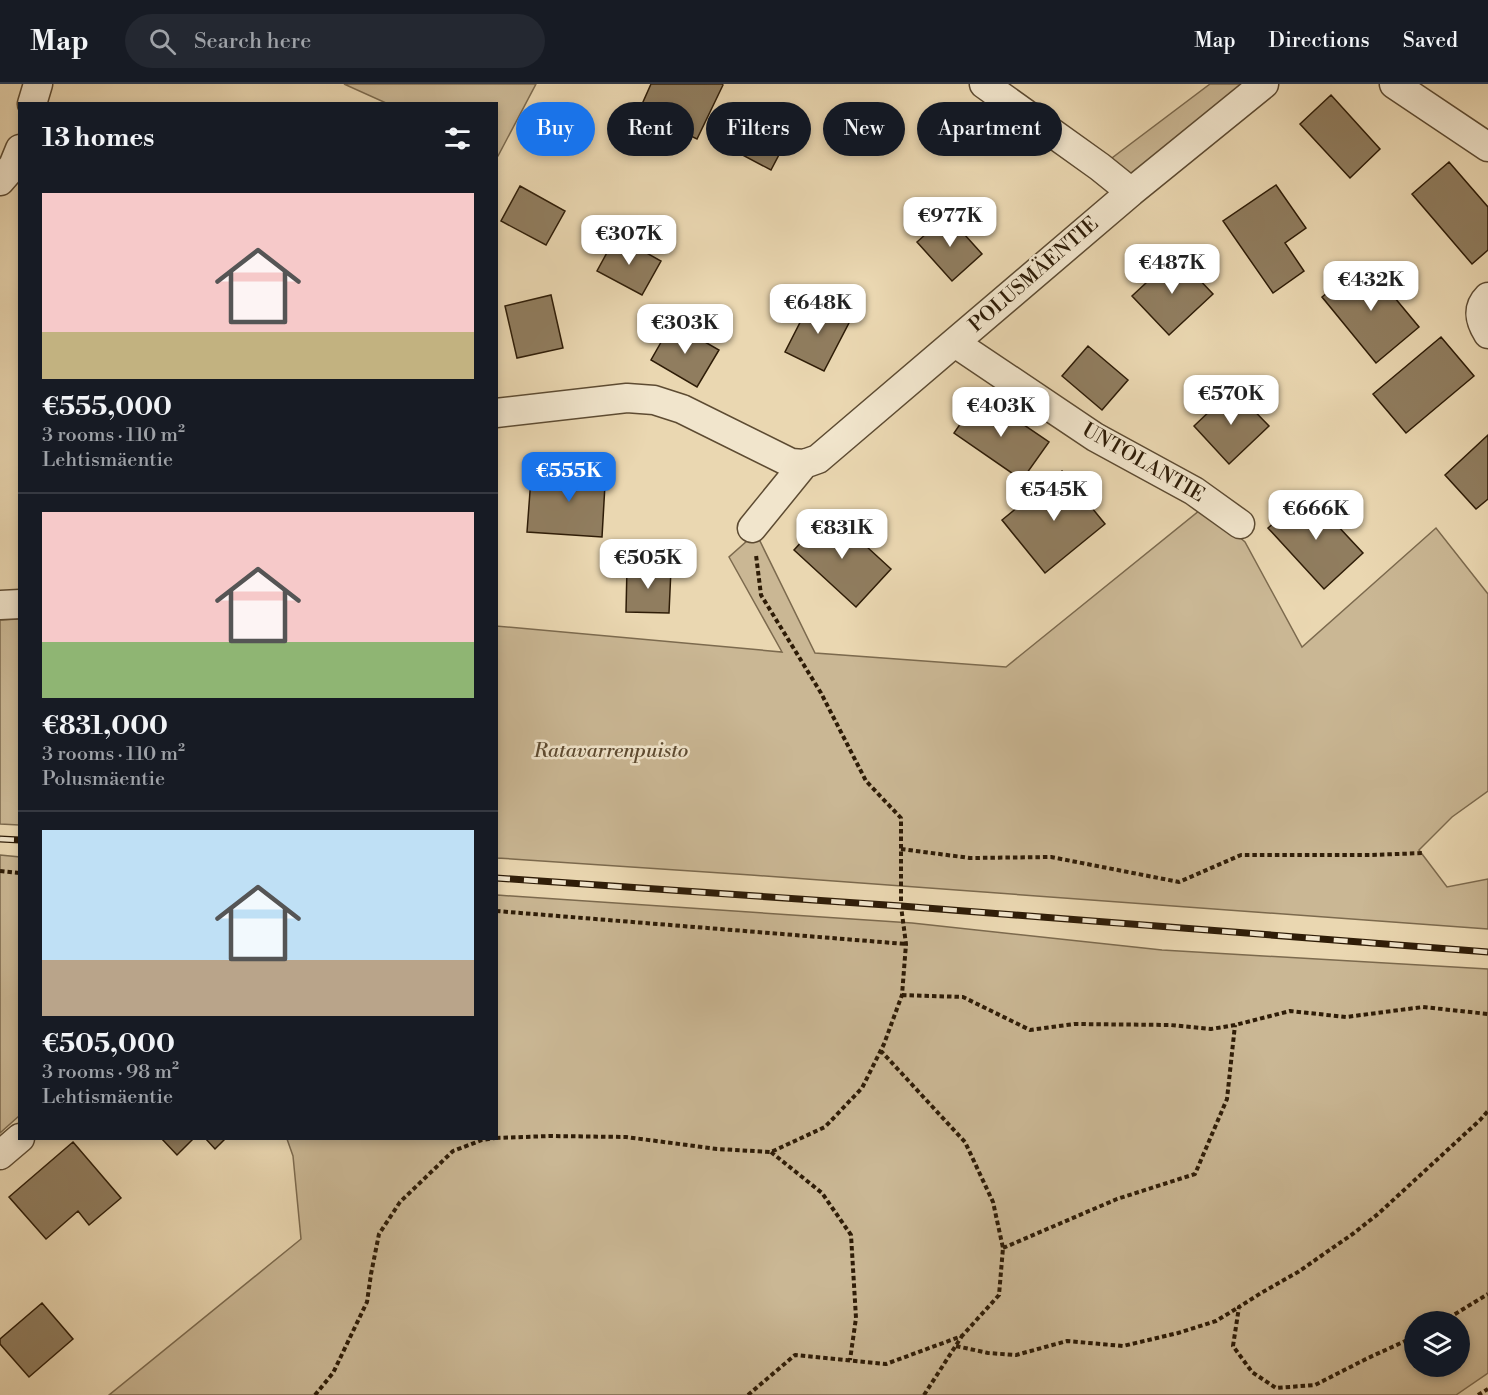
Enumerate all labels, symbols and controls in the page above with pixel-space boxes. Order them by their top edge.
search box [125,14,545,68]
text: Map [30,24,89,59]
icon: search [146,25,179,58]
text: Search here [194,28,311,55]
text: Map [1194,28,1236,54]
text: Directions [1269,28,1370,54]
text: Saved [1403,28,1458,54]
chip: Buy [516,102,595,156]
chip: Rent [607,102,694,156]
chip: Filters [706,102,811,156]
chip: New [823,102,905,156]
chip: Apartment [917,102,1062,156]
text: 13 homes [42,122,154,154]
icon: filters [441,122,474,155]
pin: €977K [908,197,992,248]
text: €977K [917,204,983,229]
street label: POLUSMÄENTIE [963,211,1104,338]
pin: €307K [587,215,671,266]
text: €307K [595,222,663,247]
icon: home [204,232,312,340]
pin: €487K [1130,244,1214,295]
text: €487K [1139,251,1205,276]
pin: €432K [1329,261,1413,312]
text: €432K [1337,268,1405,293]
pin: €648K [776,284,860,335]
text: €648K [784,291,852,316]
pin: €303K [643,304,727,355]
text: €303K [651,311,719,336]
pin: €570K [1189,375,1273,426]
text: €570K [1198,382,1264,407]
pin: €403K [959,387,1043,438]
text: €555,000 [42,391,172,423]
text: €403K [966,394,1036,419]
street label: UNTOLANTIE [1077,418,1209,508]
text: 3 rooms · 110 m² [42,423,185,448]
text: Lehtismäentie [42,448,173,473]
pin: €555K [527,452,611,503]
text: €555K [536,459,602,484]
pin: €545K [1012,471,1096,522]
text: €545K [1020,478,1088,503]
pin: €666K [1274,490,1358,541]
text: €666K [1282,497,1350,522]
pin: €831K [800,509,884,560]
text: €831K [810,516,874,541]
pin: €505K [606,539,690,590]
text: €505K [614,546,682,571]
icon: home [204,551,312,659]
text: €831,000 [42,710,168,742]
park label: Ratavarrenpuisto [533,739,688,764]
text: 3 rooms · 110 m² [42,742,185,767]
text: Polusmäentie [42,767,165,792]
icon: home [204,869,312,977]
text: €505,000 [42,1028,175,1060]
text: 3 rooms · 98 m² [42,1060,179,1085]
text: Lehtismäentie [42,1085,173,1110]
map controls [1404,1311,1470,1377]
button: layers [1404,1311,1470,1377]

